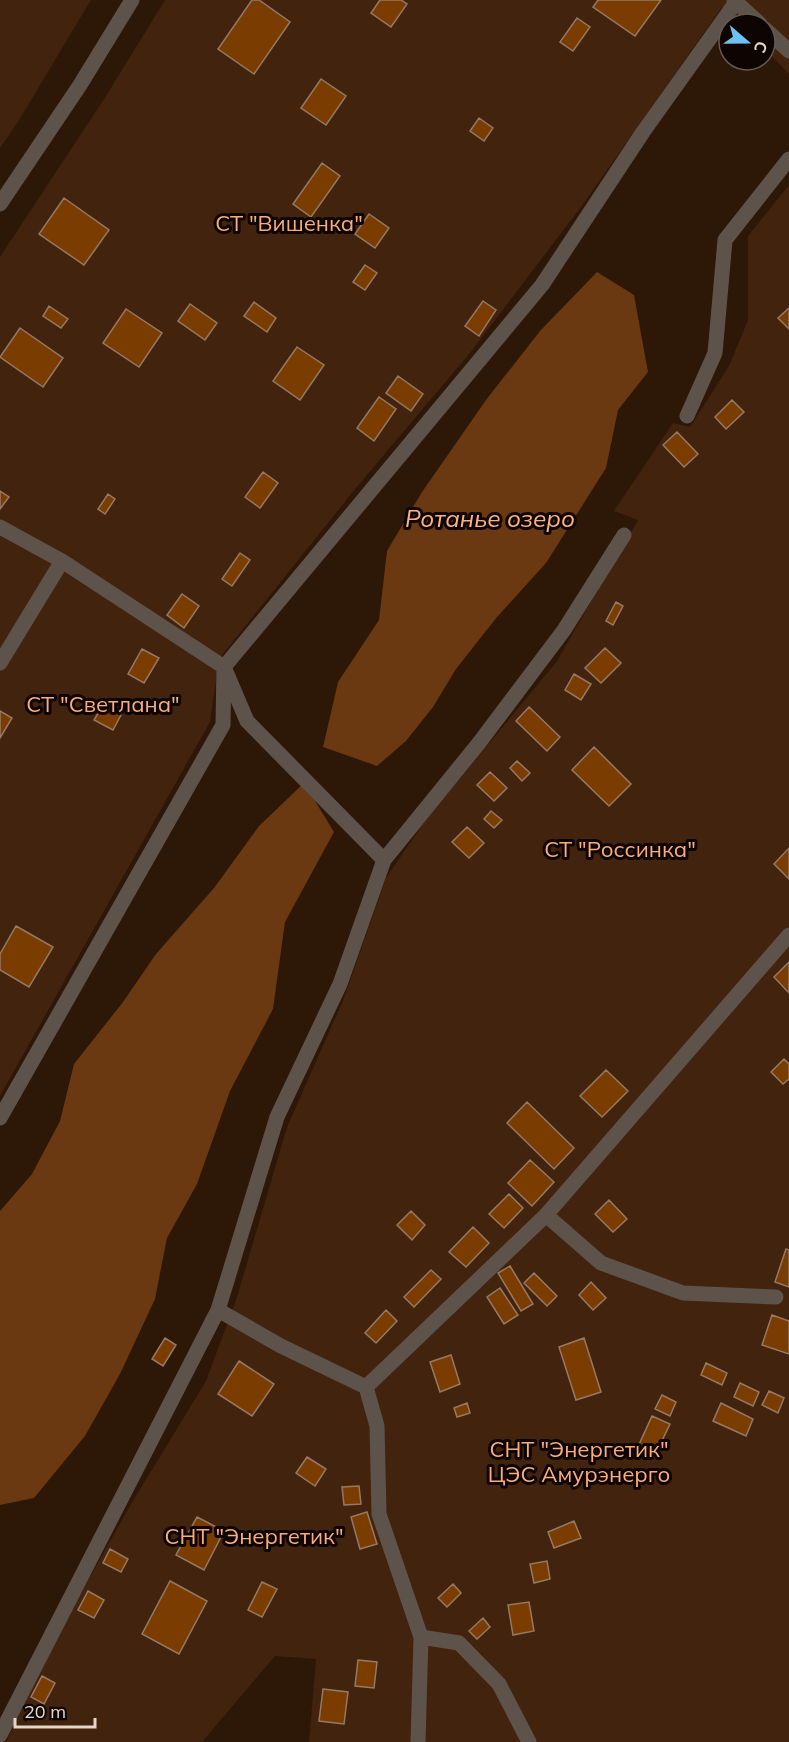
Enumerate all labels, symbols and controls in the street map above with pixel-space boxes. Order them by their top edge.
north arrow [717,12,777,72]
text: С [750,39,772,56]
park label: СТ "Вишенка" [215,209,363,237]
water label: Ротанье озеро [405,503,575,533]
park label: СТ "Светлана" [26,690,180,718]
park label: СТ "Россинка" [544,835,696,863]
park label: СНТ "Энергетик" ЦЭС Амурэнерго [488,1435,670,1488]
park label: СНТ "Энергетик" [164,1522,344,1550]
scale bar [15,1691,94,1729]
text: 20 m [24,1700,66,1723]

